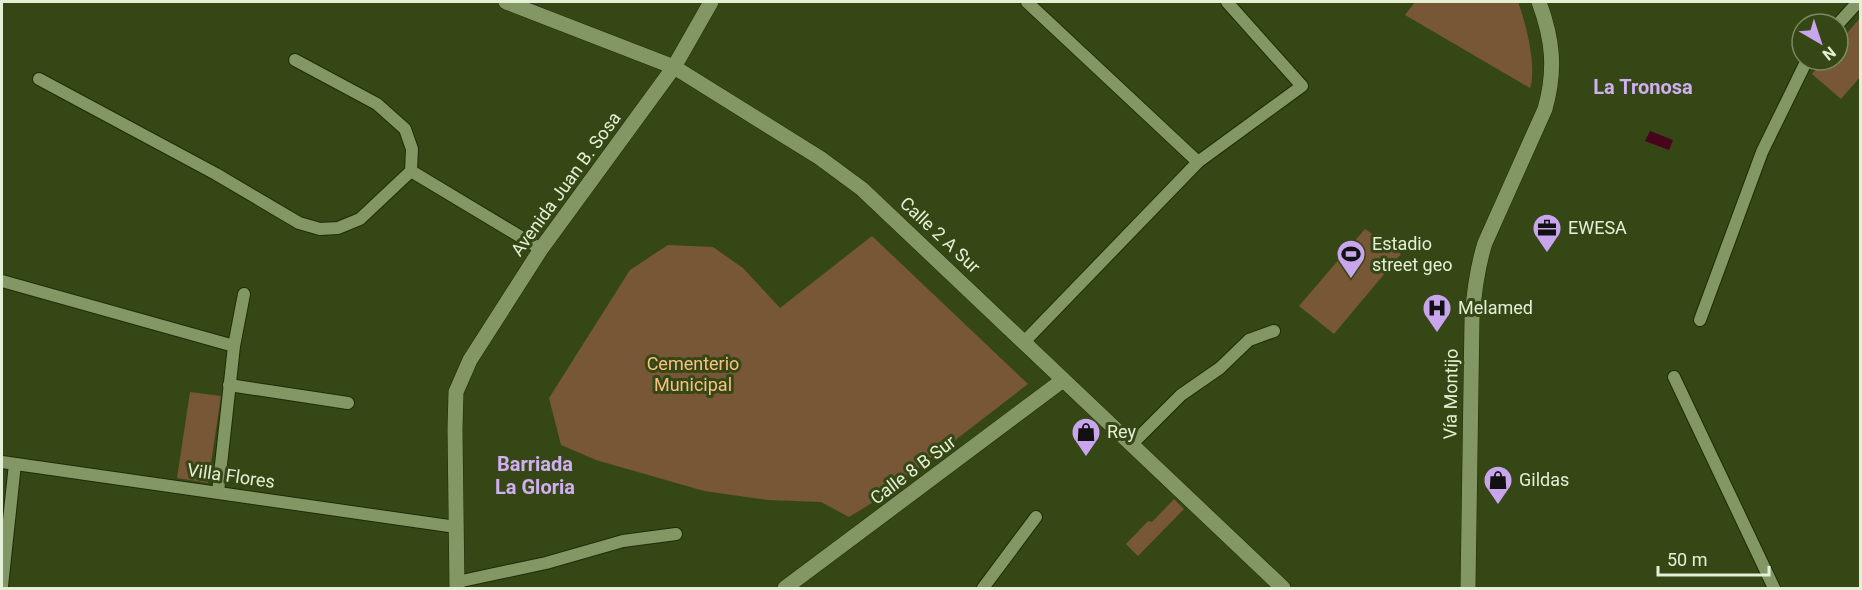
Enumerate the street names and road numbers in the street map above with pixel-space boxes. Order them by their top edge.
street label: Avenida Juan B. Sosa [506,108,625,260]
street label: Calle 2 A Sur [896,192,985,277]
street label: Vía Montijo [1439,348,1462,440]
street label: Calle 8 B Sur [866,431,959,508]
street label: Villa Flores [186,459,276,492]

